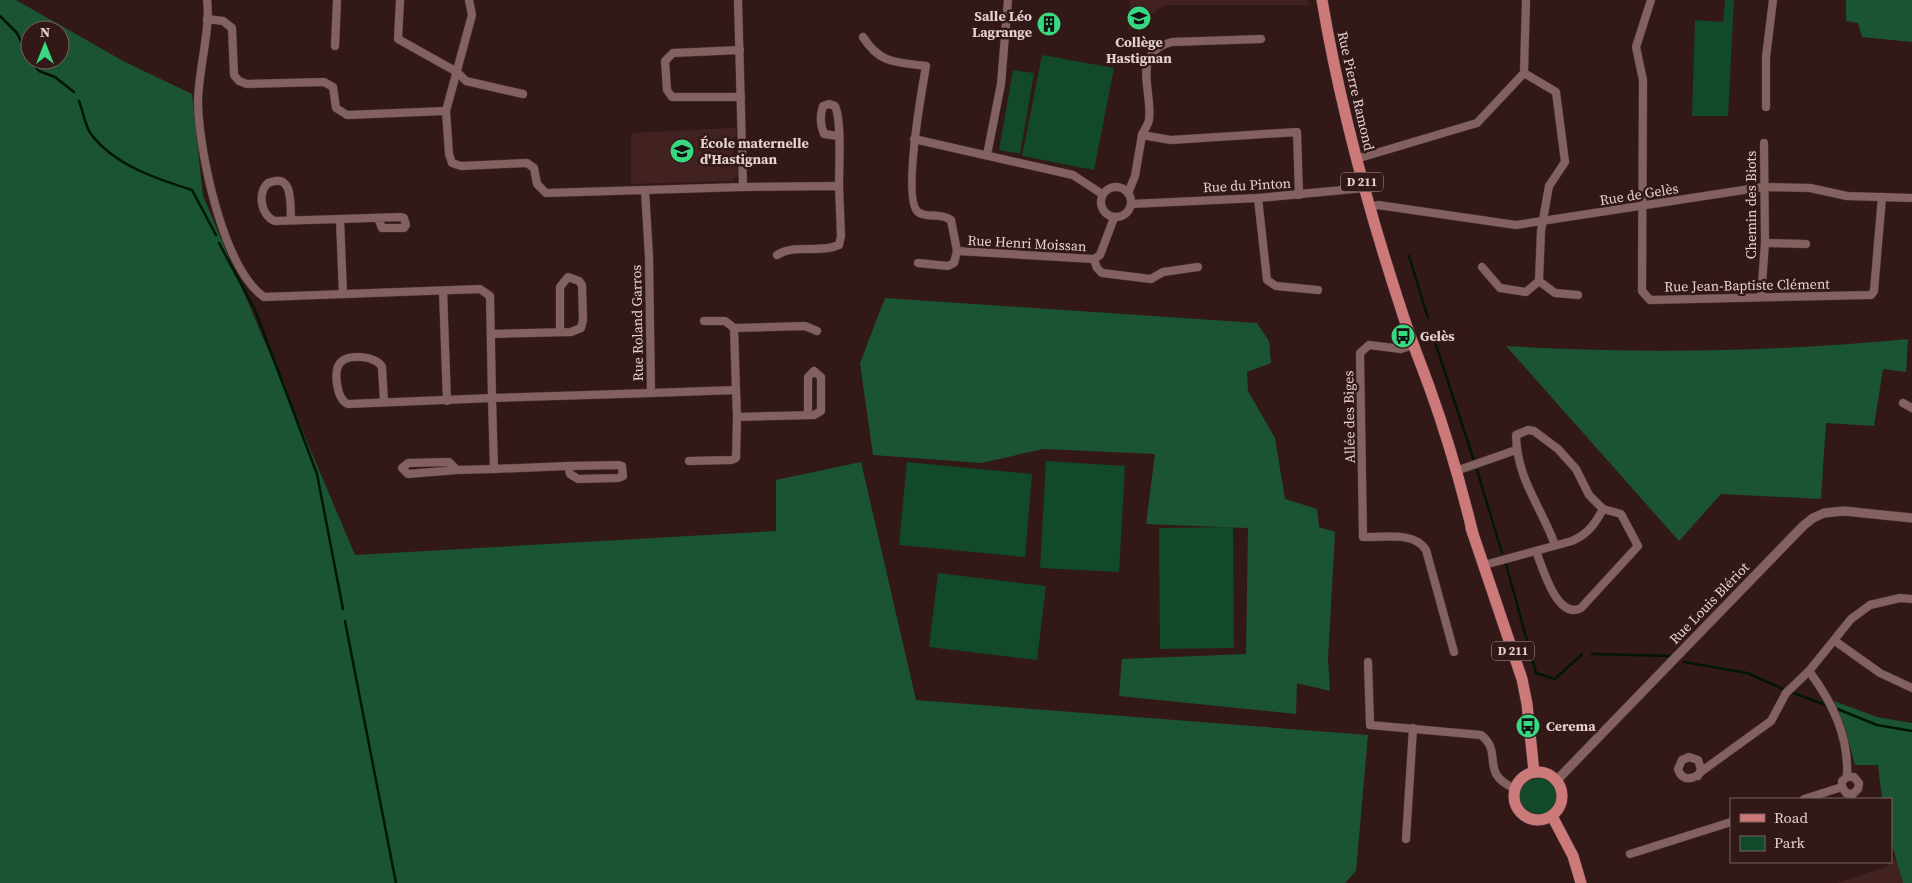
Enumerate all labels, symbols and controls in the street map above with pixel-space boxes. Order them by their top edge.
school or university icon: Collège Hastignan [1126,5,1152,31]
place label: Salle Léo Lagrange [972,6,1032,42]
building icon: Salle Léo Lagrange [1036,11,1062,37]
north arrow [20,20,70,70]
text: N [40,22,50,42]
street label: Rue Pierre Ramond [1333,29,1379,153]
place label: Collège Hastignan [1106,32,1172,68]
place label: École maternelle d'Hastignan [700,133,809,169]
school or university icon: École maternelle d'Hastignan [669,138,695,164]
street label: Chemin des Biots [1741,151,1761,259]
road number: D 211 [1341,172,1383,192]
street label: Rue du Pinton [1202,173,1292,197]
street label: Rue de Gelès [1598,178,1680,210]
street label: Rue Henri Moissan [967,230,1087,256]
street label: Rue Roland Garros [626,264,648,382]
street label: Rue Jean-Baptiste Clément [1664,274,1830,296]
bus stop icon: Gelès [1390,323,1416,349]
place label: Gelès [1420,326,1455,346]
street label: Allée des Biges [1338,370,1360,464]
street label: Rue Louis Blériot [1665,557,1754,648]
road number: D 211 [1492,641,1534,660]
bus stop icon: Cerema [1515,713,1541,739]
place label: Cerema [1546,716,1596,736]
legend [1730,798,1892,863]
text: Road [1774,807,1808,828]
text: Park [1774,832,1806,853]

